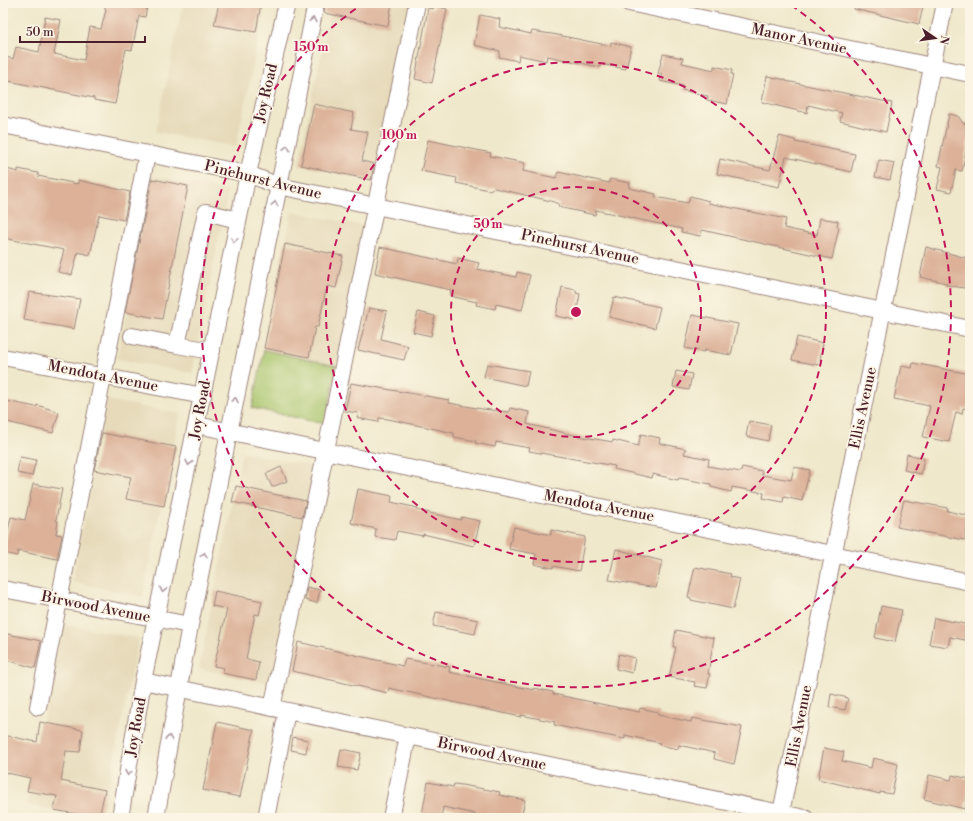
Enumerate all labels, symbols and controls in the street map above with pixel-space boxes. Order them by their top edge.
one-way arrow [308,17,316,23]
scale bar [20,18,145,44]
north arrow [915,18,955,58]
street label: Manor Avenue [749,20,849,58]
text: 50 m [26,25,54,40]
text: N [936,34,952,46]
text: 150 m [294,40,328,55]
street label: Joy Road [250,61,282,125]
text: 100 m [381,128,417,143]
one-way arrow [282,144,290,151]
street label: Pinehurst Avenue [202,156,324,204]
one-way arrow [271,201,279,208]
text: 50 m [473,217,503,232]
street label: Pinehurst Avenue [519,225,641,269]
one-way arrow [231,236,239,243]
centre of rings [569,305,583,319]
street label: Mendota Avenue [46,356,160,396]
street label: Ellis Avenue [845,365,881,451]
street label: Joy Road [185,378,215,442]
one-way arrow [230,397,238,403]
one-way arrow [186,460,194,466]
street label: Mendota Avenue [542,486,656,526]
one-way arrow [199,552,207,558]
street label: Birwood Avenue [39,587,152,627]
one-way arrow [159,587,167,593]
street label: Ellis Avenue [782,683,816,769]
street label: Joy Road [121,695,151,759]
street label: Birwood Avenue [435,733,548,775]
one-way arrow [165,735,173,741]
one-way arrow [124,770,133,776]

